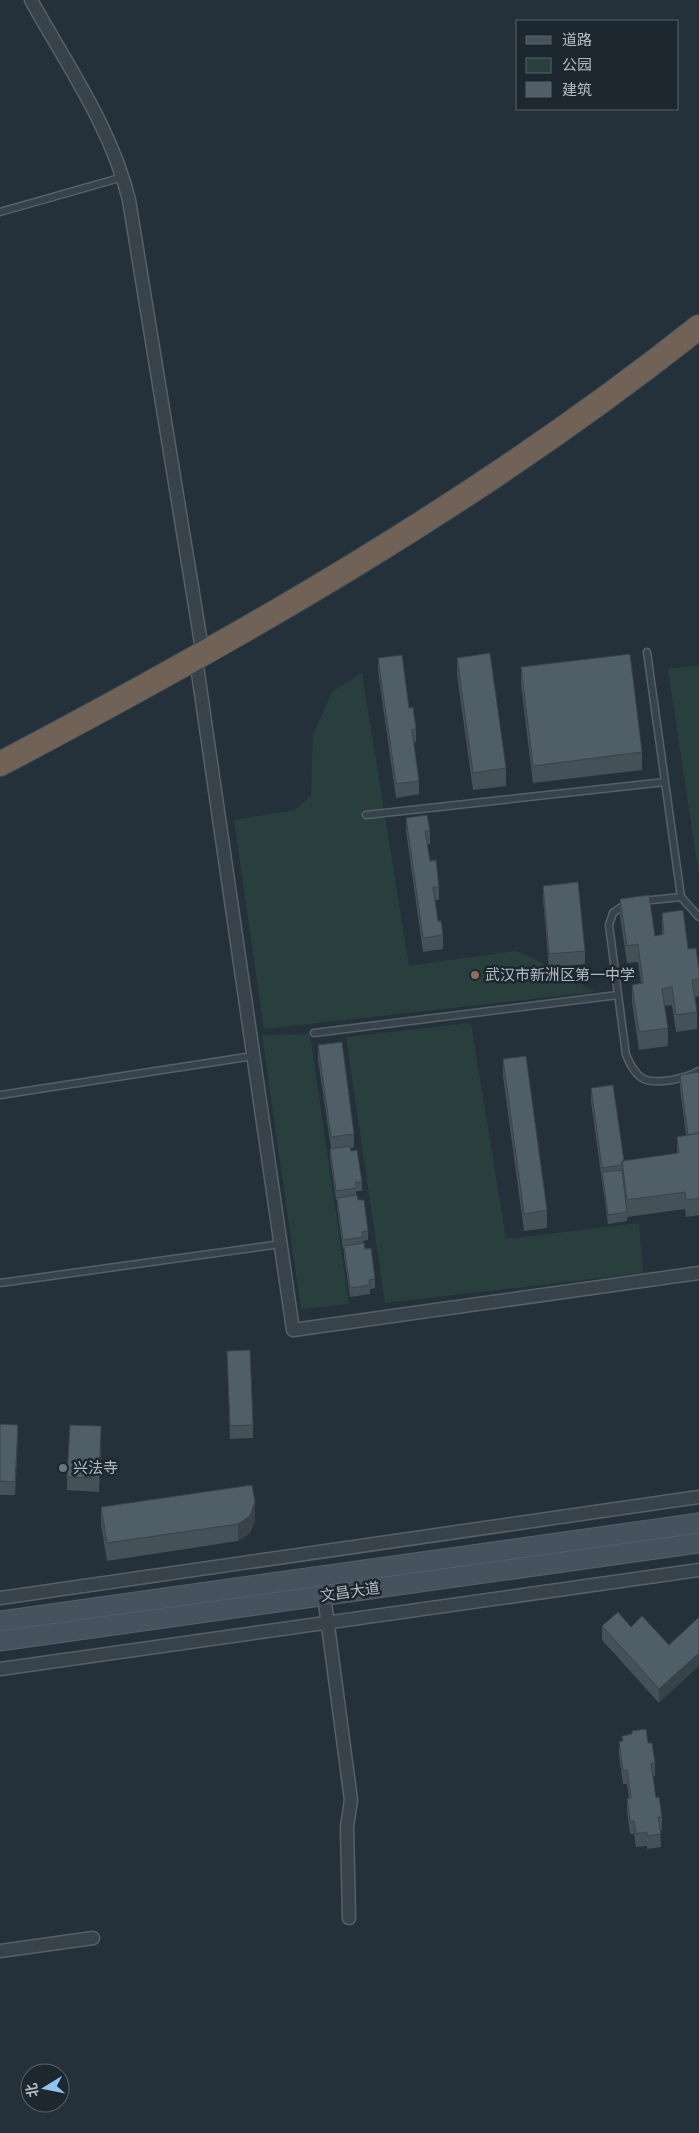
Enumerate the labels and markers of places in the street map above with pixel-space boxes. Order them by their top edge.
place label: 武汉市新洲区第一中学 [485,966,635,984]
marker: 武汉市新洲区第一中学 [469,969,481,981]
place label: 兴法寺 [73,1459,118,1477]
marker: 兴法寺 [57,1462,69,1474]

